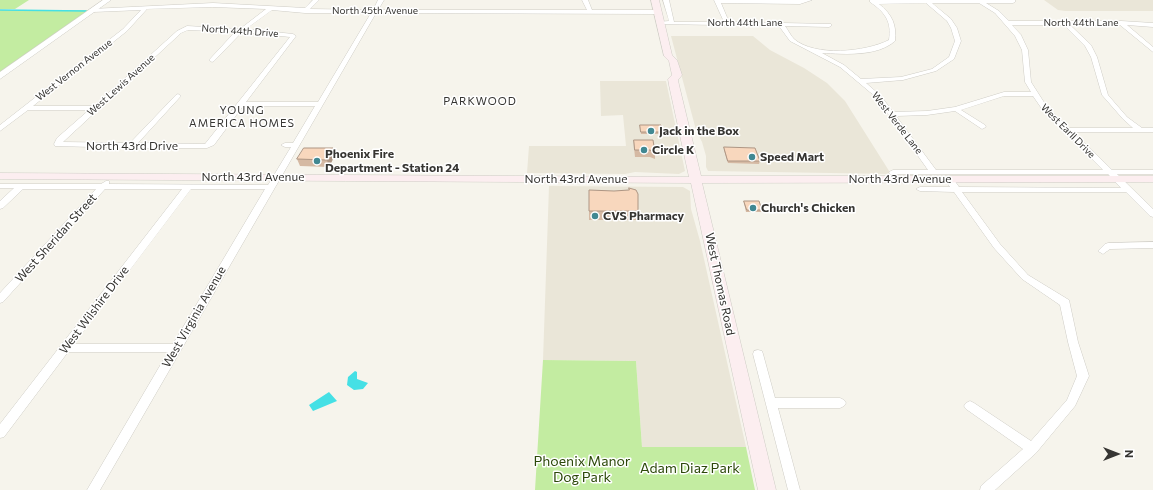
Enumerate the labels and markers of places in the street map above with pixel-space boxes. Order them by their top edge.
place label: Jack in the Box [659,124,739,138]
marker: Jack in the Box [646,126,656,136]
place label: Circle K [652,143,694,157]
marker: Circle K [639,145,649,155]
place label: Phoenix Fire Department - Station 24 [325,147,459,175]
place label: Speed Mart [760,150,824,164]
marker: Speed Mart [747,152,757,162]
marker: Phoenix Fire Department - Station 24 [312,156,322,166]
place label: Church's Chicken [761,201,855,215]
marker: Church's Chicken [748,203,758,213]
place label: CVS Pharmacy [603,209,684,223]
marker: CVS Pharmacy [590,211,600,221]

